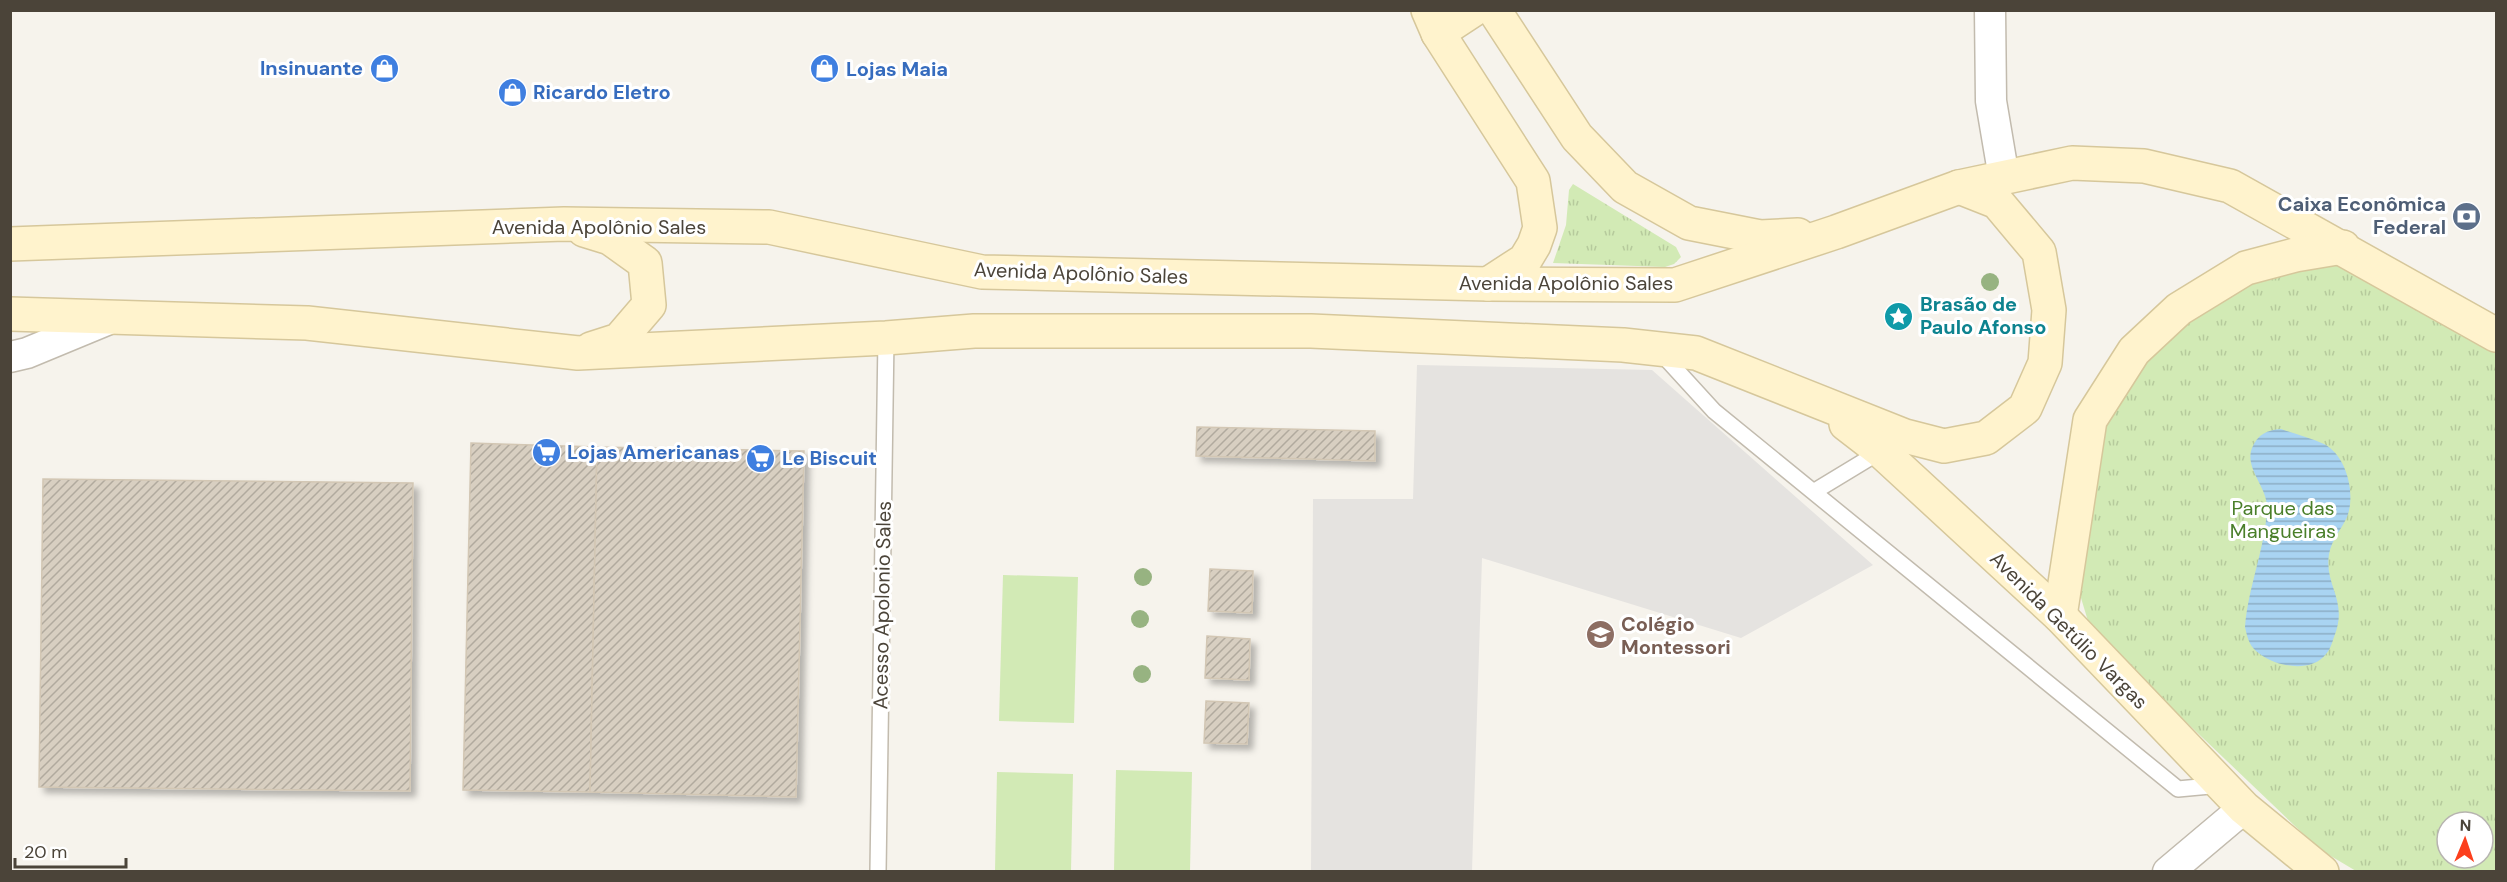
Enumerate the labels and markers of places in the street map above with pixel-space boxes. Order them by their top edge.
shop icon: Insinuante [368,52,400,84]
shop icon: Lojas Maia [809,53,841,85]
place label: Insinuante [260,55,363,81]
place label: Lojas Maia [846,56,948,82]
shop icon: Ricardo Eletro [496,76,528,108]
place label: Ricardo Eletro [533,79,671,105]
place label: Caixa Econômica Federal [2278,191,2446,240]
bank icon: Caixa Econômica Federal [2451,200,2483,232]
place label: Brasão de Paulo Afonso [1920,291,2046,340]
place icon: Brasão de Paulo Afonso [1883,300,1915,332]
supermarket icon: Lojas Americanas [530,436,562,468]
place label: Lojas Americanas [567,439,740,465]
supermarket icon: Le Biscuit [745,442,777,474]
place label: Le Biscuit [782,445,877,471]
place label: Colégio Montessori [1621,611,1731,660]
school or university icon: Colégio Montessori [1584,619,1616,651]

